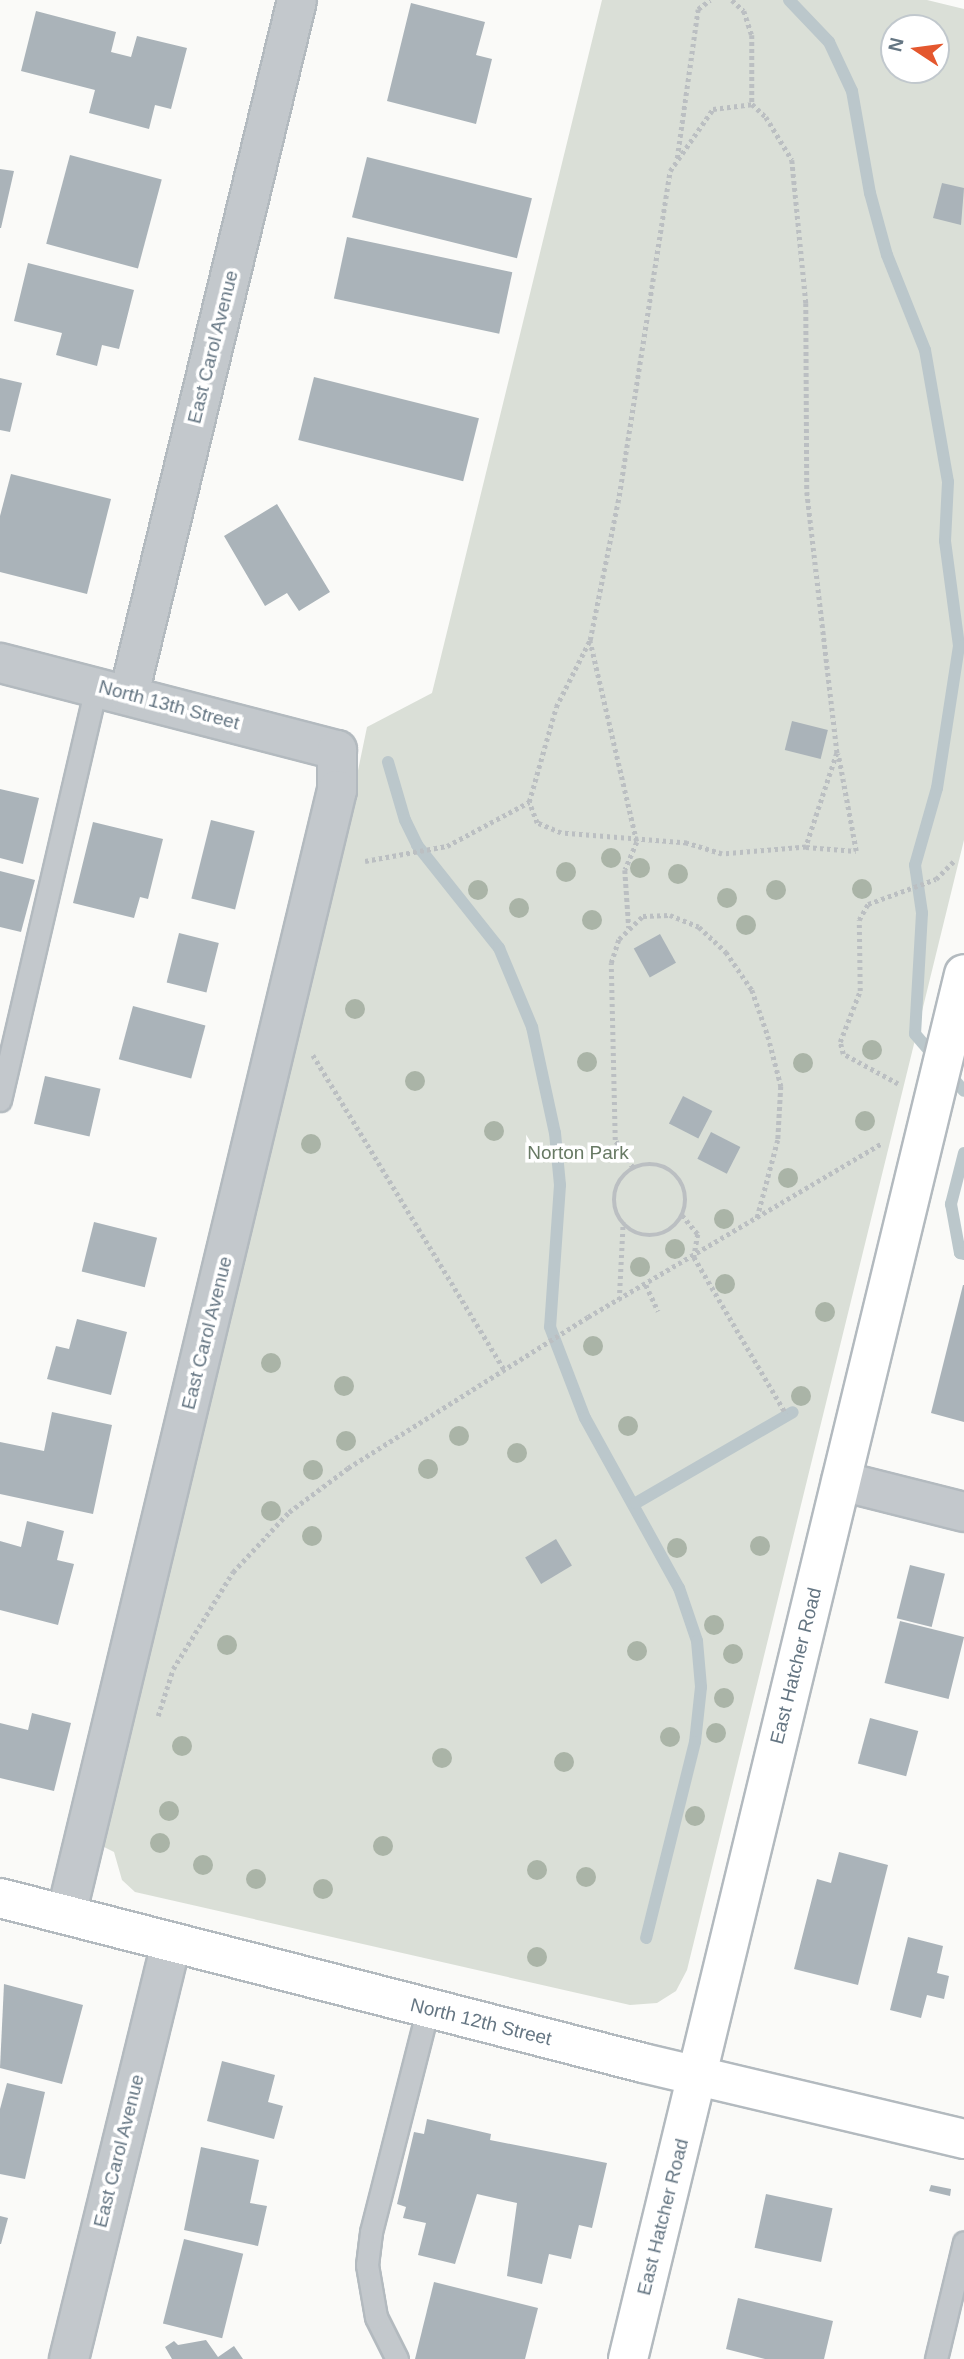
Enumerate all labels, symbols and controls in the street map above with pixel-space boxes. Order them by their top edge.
north arrow [880,14,950,84]
text: N [884,36,908,54]
street label: East Carol Avenue [183,268,243,426]
street label: North 13th Street [96,675,242,735]
park label: Norton Park [527,1142,629,1164]
street label: East Carol Avenue [177,1254,237,1412]
street label: East Hatcher Road [766,1585,826,1747]
street label: North 12th Street [408,1993,554,2051]
street label: East Carol Avenue [89,2072,149,2230]
street label: East Hatcher Road [633,2136,693,2298]

